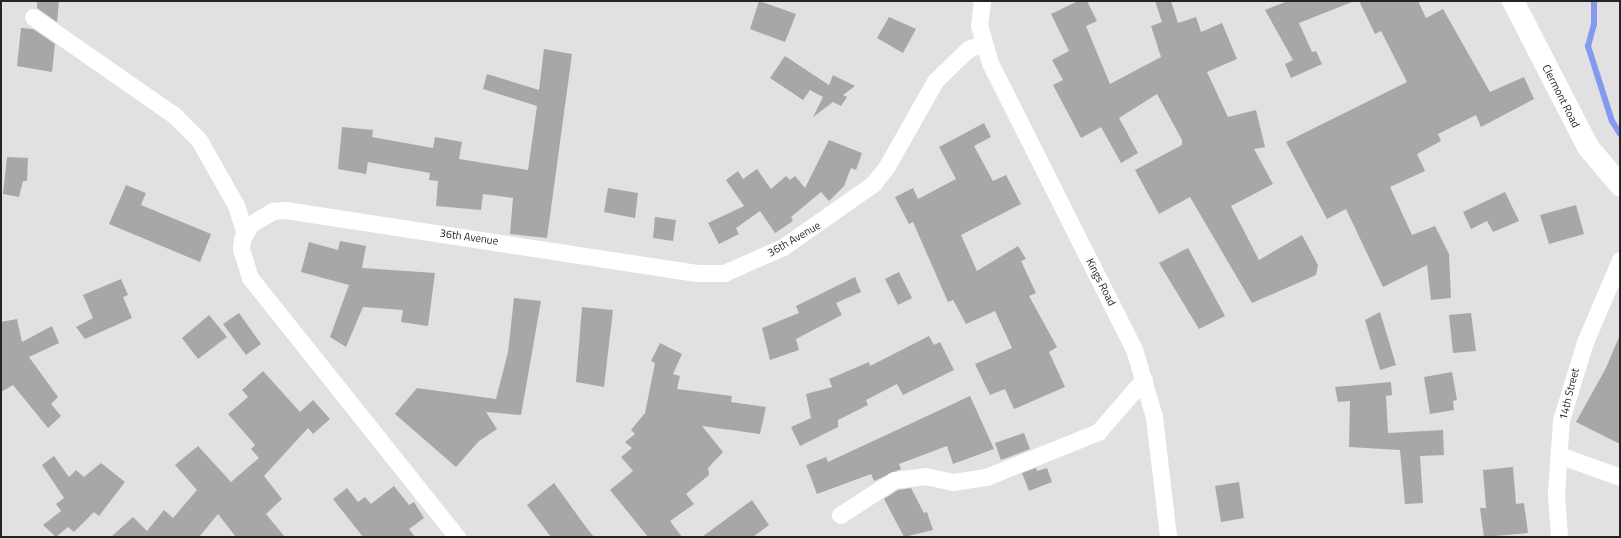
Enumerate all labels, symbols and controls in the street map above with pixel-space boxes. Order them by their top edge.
street label: Clermont Road [1539,62,1583,130]
street label: 36th Avenue [765,219,823,259]
street label: 36th Avenue [439,226,499,248]
street label: Kings Road [1083,256,1119,308]
street label: 14th Street [1556,367,1582,421]

